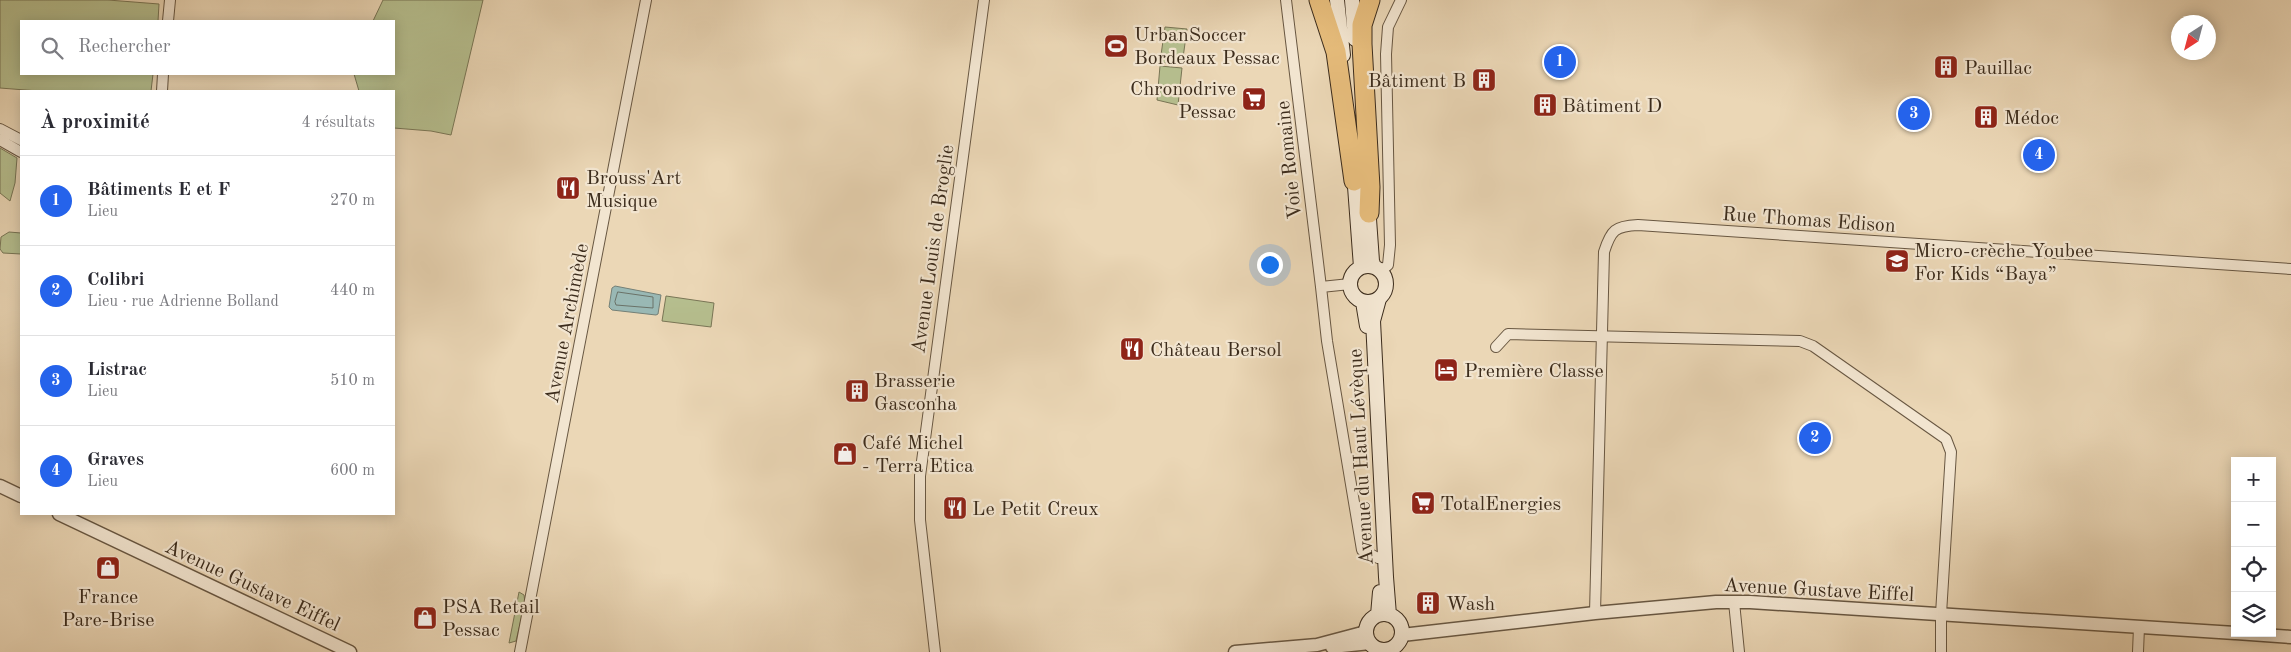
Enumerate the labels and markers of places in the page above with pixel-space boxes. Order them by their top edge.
place label: UrbanSoccer Bordeaux Pessac [1134,26,1280,69]
sports icon: UrbanSoccer Bordeaux Pessac [1103,33,1129,59]
pin: 1 [1544,43,1576,81]
building icon: Pauillac [1933,54,1959,80]
place label: Pauillac [1964,59,2032,79]
building icon: Bâtiment B [1471,67,1497,93]
place label: Bâtiment B [1368,72,1466,92]
place label: Chronodrive Pessac [1130,80,1236,123]
supermarket icon: Chronodrive Pessac [1241,86,1267,112]
building icon: Bâtiment D [1532,92,1558,118]
pin: 3 [1898,95,1930,133]
place label: Bâtiment D [1562,97,1662,117]
building icon: Médoc [1973,104,1999,130]
place label: Médoc [2004,109,2059,129]
pin: 4 [2023,136,2055,174]
place label: Brouss'Art Musique [586,169,681,212]
restaurant icon: Brouss'Art Musique [555,175,581,201]
place label: Micro-crèche Youbee For Kids “Baya” [1914,242,2093,285]
school or university icon: Micro-crèche Youbee For Kids “Baya” [1884,248,1910,274]
restaurant icon: Château Bersol [1119,336,1145,362]
place label: Château Bersol [1150,341,1282,361]
hotel icon: Première Classe [1433,357,1459,383]
place label: Première Classe [1464,362,1604,382]
place label: Brasserie Gasconha [874,372,957,415]
building icon: Brasserie Gasconha [844,378,870,404]
pin: 2 [1799,419,1831,457]
place label: Café Michel - Terra Etica [862,434,974,477]
shop icon: Café Michel - Terra Etica [832,441,858,467]
supermarket icon: TotalEnergies [1410,490,1436,516]
restaurant icon: Le Petit Creux [942,495,968,521]
place label: TotalEnergies [1440,495,1561,515]
place label: Le Petit Creux [972,500,1099,520]
shop icon: France Pare-Brise [95,555,121,581]
place label: France Pare-Brise [62,588,154,631]
building icon: Wash [1415,590,1441,616]
place label: Wash [1446,595,1495,615]
place label: PSA Retail Pessac [442,598,540,641]
shop icon: PSA Retail Pessac [412,605,438,631]

